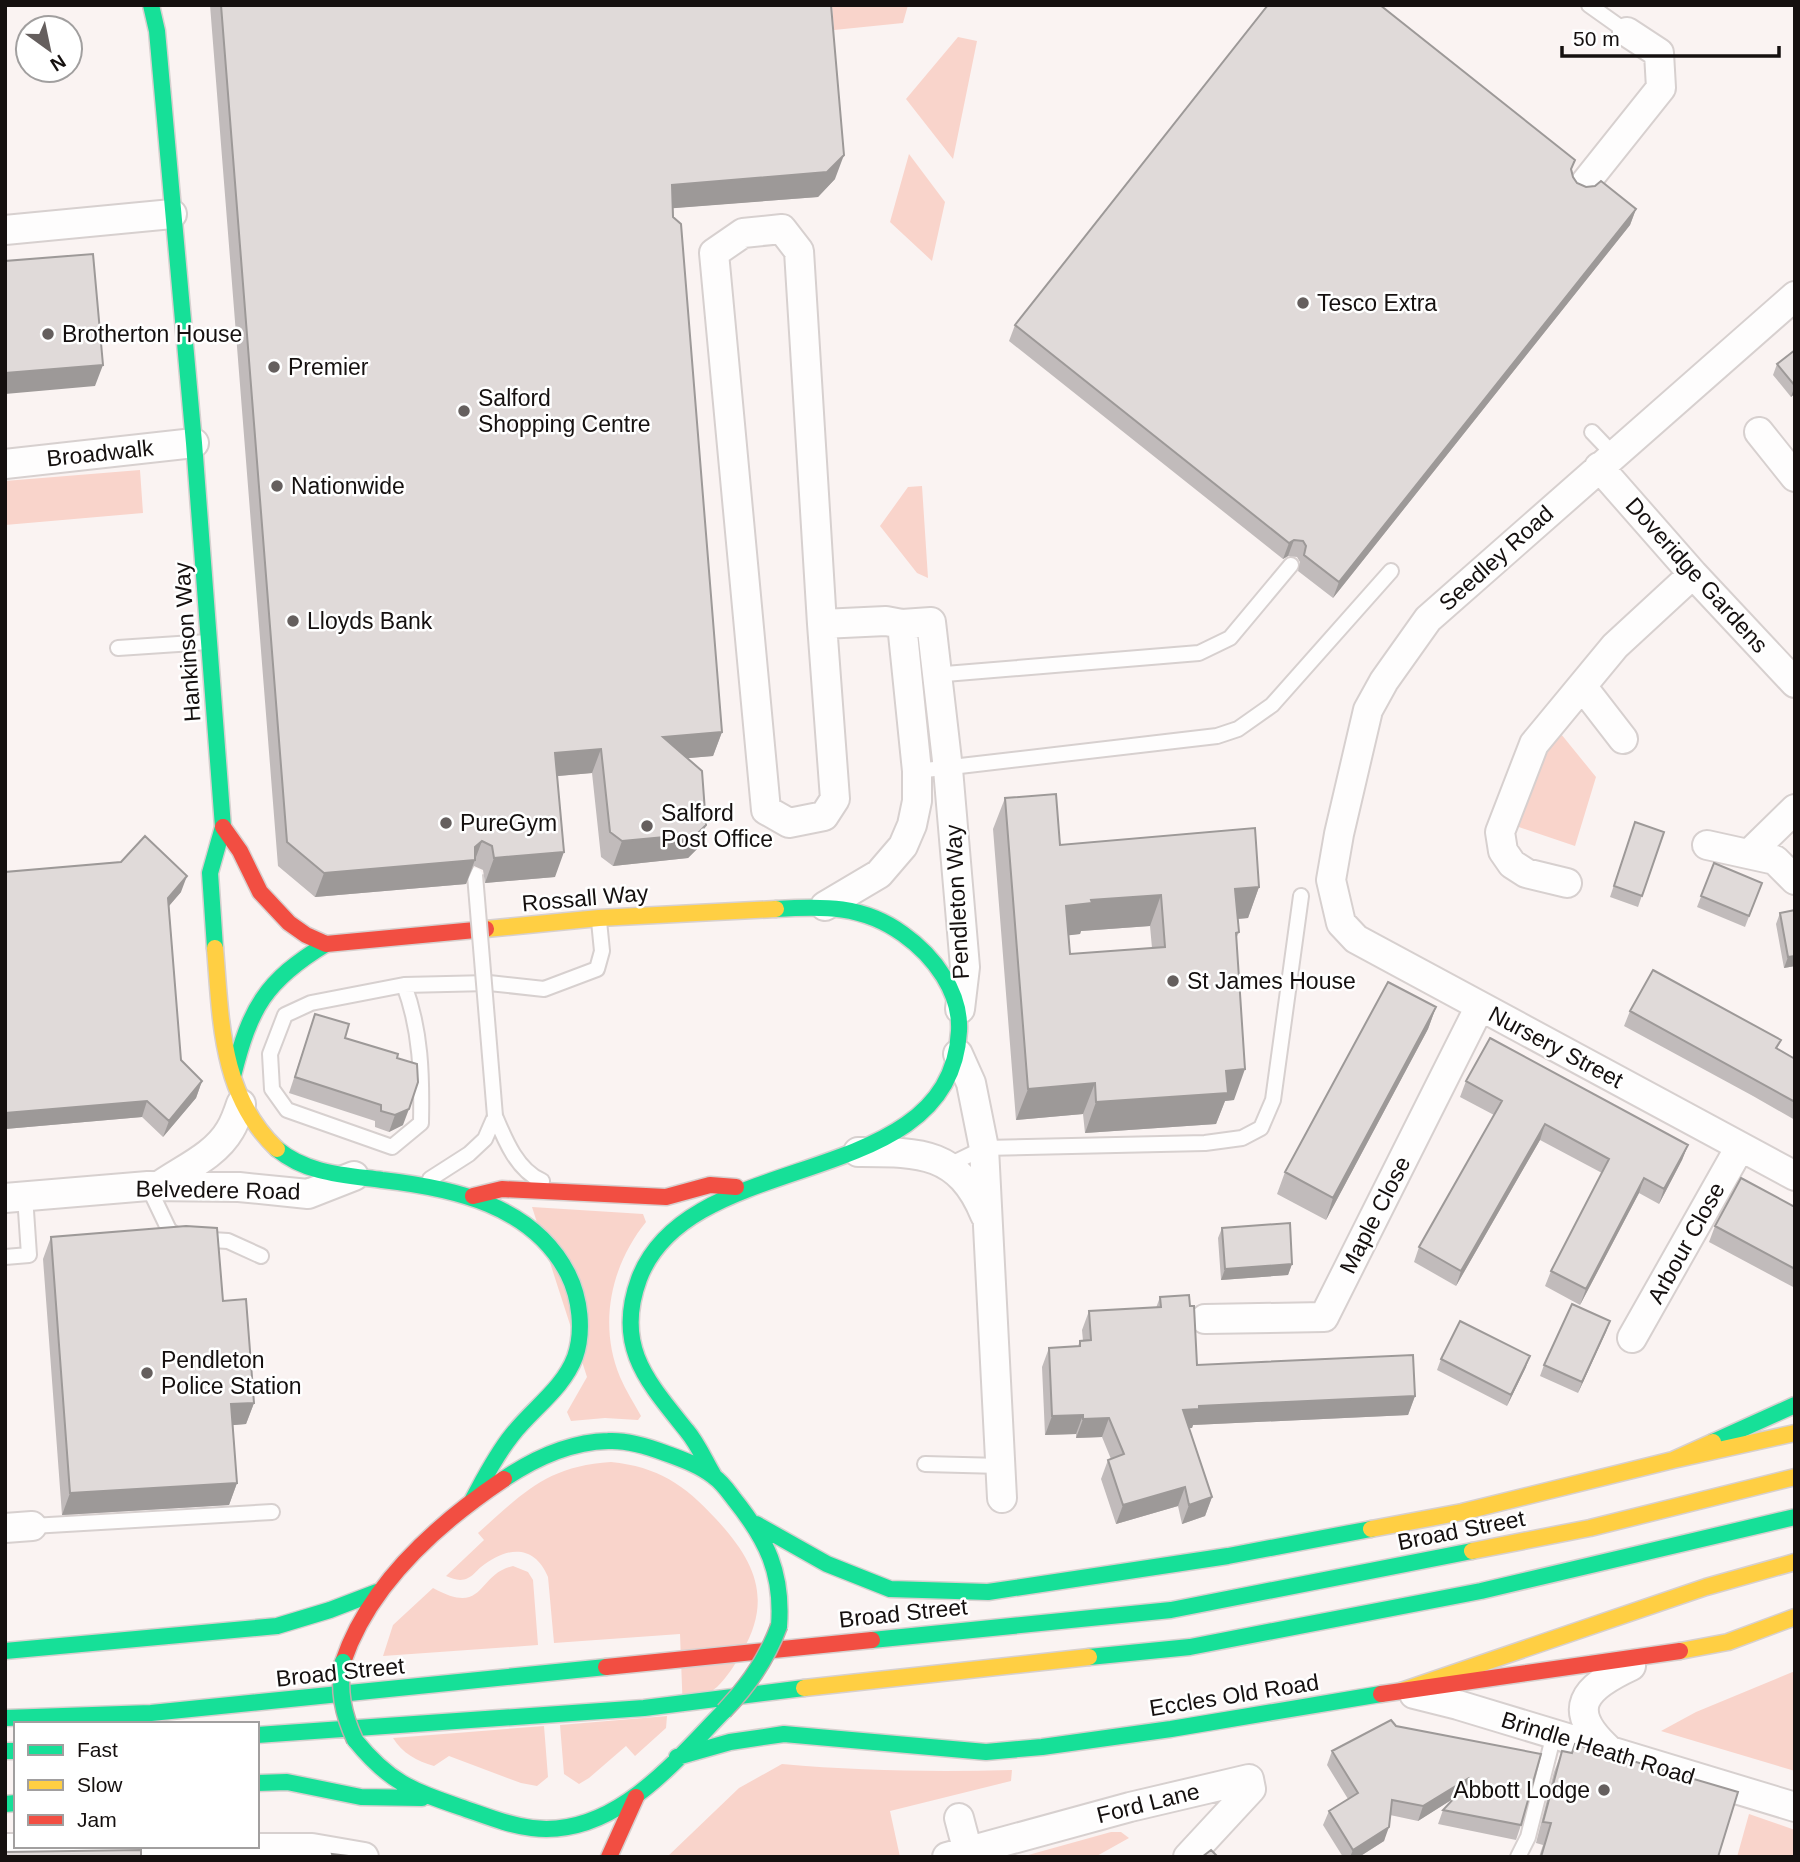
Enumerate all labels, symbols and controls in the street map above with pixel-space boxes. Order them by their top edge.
north arrow [14,14,84,84]
scale bar [1562,14,1779,58]
text: 50 m [1573,27,1620,50]
text: N [47,50,69,75]
place label: Tesco Extra [1317,290,1437,316]
marker: Tesco Extra [1295,295,1311,311]
place label: Brotherton House [62,321,242,347]
marker: Brotherton House [40,326,56,342]
place label: Premier [288,354,369,380]
marker: Premier [266,359,282,375]
place label: Salford Shopping Centre [478,385,651,437]
marker: Salford Shopping Centre [456,403,472,419]
street label: Broadwalk [45,434,155,472]
place label: Nationwide [291,473,405,499]
marker: Nationwide [269,478,285,494]
street label: Doveridge Gardens [1621,492,1773,658]
street label: Seedley Road [1434,500,1558,616]
street label: Hankinson Way [168,561,206,723]
place label: Lloyds Bank [307,608,433,634]
marker: Lloyds Bank [285,613,301,629]
place label: Salford Post Office [661,800,773,852]
place label: PureGym [460,810,557,836]
marker: PureGym [438,815,454,831]
marker: Salford Post Office [639,818,655,834]
street label: Pendleton Way [940,823,974,980]
street label: Rossall Way [521,879,650,916]
place label: St James House [1187,968,1356,994]
marker: St James House [1165,973,1181,989]
street label: Nursery Street [1484,1001,1628,1094]
street label: Maple Close [1334,1152,1416,1278]
street label: Belvedere Road [135,1176,301,1204]
street label: Arbour Close [1642,1178,1730,1308]
place label: Pendleton Police Station [161,1347,302,1399]
marker: Pendleton Police Station [139,1365,155,1381]
street label: Broad Street [1395,1505,1527,1555]
street label: Broad Street [837,1593,969,1633]
street label: Broad Street [274,1652,406,1692]
street label: Eccles Old Road [1147,1669,1321,1721]
street label: Brindle Heath Road [1498,1706,1698,1790]
legend [14,1722,259,1848]
text: Fast [77,1738,118,1761]
text: Slow [77,1773,123,1796]
place label: Abbott Lodge [1453,1777,1590,1803]
street label: Ford Lane [1094,1778,1202,1828]
marker: Abbott Lodge [1596,1782,1612,1798]
text: Jam [77,1808,117,1831]

